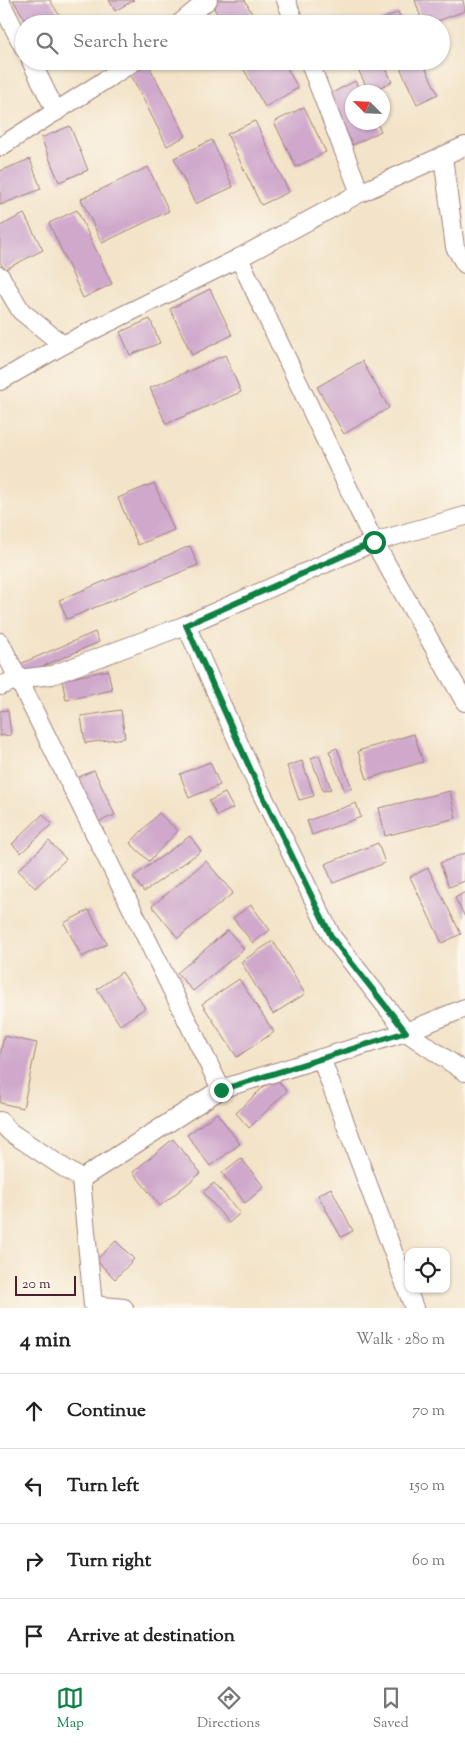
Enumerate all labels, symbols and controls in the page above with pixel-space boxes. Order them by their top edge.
search box [15,15,450,70]
icon: search [33,29,61,57]
text: Search here [73,29,168,56]
north arrow [345,85,390,130]
route start [363,531,386,554]
route end [210,1079,233,1102]
map controls [405,1248,450,1293]
button: locate [405,1248,450,1293]
scale bar [15,1273,76,1296]
text: 20 m [22,1275,51,1295]
text: 4 min [20,1326,71,1356]
text: Walk · 280 m [356,1329,445,1352]
icon: ahead [20,1397,48,1425]
text: Continue [67,1398,146,1425]
text: 70 m [412,1400,445,1423]
icon: left [20,1472,48,1500]
text: Turn left [67,1473,139,1500]
text: 150 m [409,1475,445,1498]
icon: right [20,1547,48,1575]
text: Turn right [67,1548,151,1575]
text: 60 m [412,1550,445,1573]
icon: arrive [20,1622,48,1650]
text: Arrive at destination [67,1623,235,1650]
tab: Map [56,1684,84,1734]
tab: Directions [197,1684,260,1734]
tab: Saved [373,1684,409,1734]

